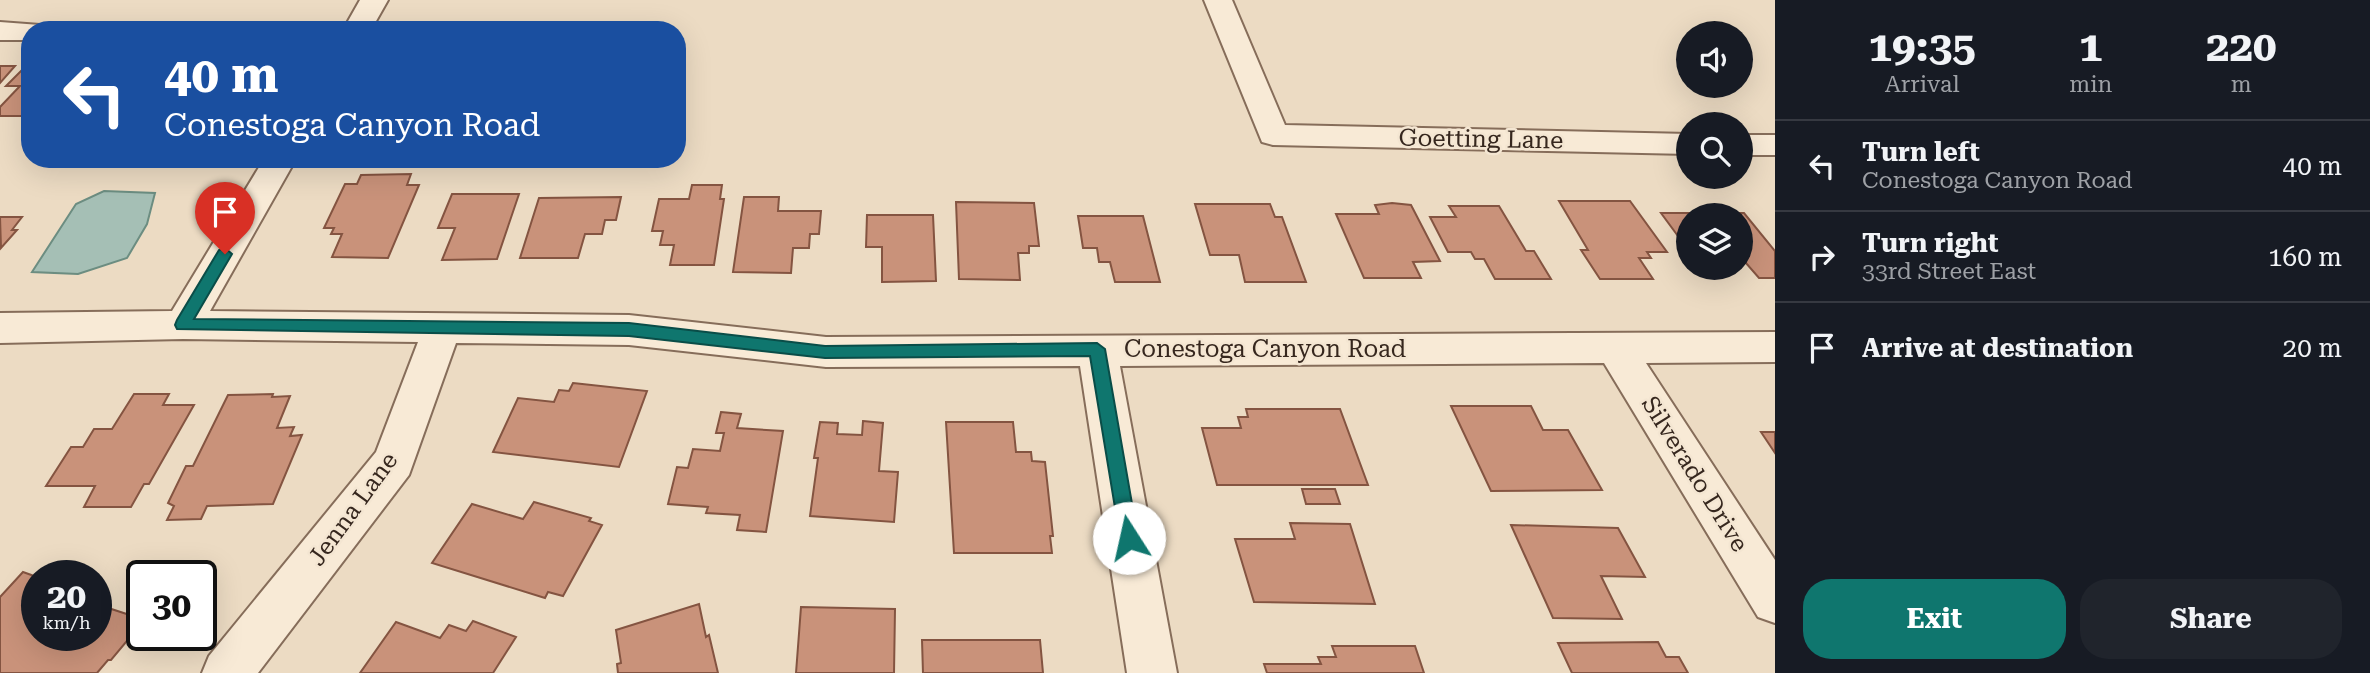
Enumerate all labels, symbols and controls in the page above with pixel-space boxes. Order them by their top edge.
map controls [1676,21,1753,280]
button: sound [1676,21,1753,98]
text: 19:35 [1869,22,1976,71]
text: 1 [2079,22,2103,71]
text: 220 [2206,22,2276,71]
text: 40 m [164,47,279,104]
icon: left [49,49,140,140]
text: Arrival [1885,71,1959,98]
text: min [2069,71,2112,98]
text: m [2231,71,2252,98]
text: Conestoga Canyon Road [164,106,540,144]
button: search [1676,112,1753,189]
street label: Goetting Lane [1398,124,1564,154]
text: Turn left [1862,137,1980,167]
icon: left [1803,147,1841,185]
text: 40 m [2283,151,2342,181]
text: Conestoga Canyon Road [1862,167,2132,194]
pin [195,182,255,254]
icon: arrive [206,193,244,231]
button: layers [1676,203,1753,280]
text: Turn right [1862,228,1998,258]
icon: right [1803,238,1841,276]
text: 160 m [2268,242,2342,272]
text: 33rd Street East [1862,258,2036,285]
icon: arrive [1803,329,1841,367]
text: Arrive at destination [1862,333,2133,363]
text: 20 m [2283,333,2342,363]
street label: Conestoga Canyon Road [1124,335,1406,363]
street label: Silverado Drive [1636,391,1754,557]
street label: Jenna Lane [303,447,403,571]
position arrow [1092,501,1166,575]
speed limit sign: 30 [126,560,217,651]
text: 20 [47,576,86,617]
button: Exit [1803,579,2066,659]
button: Share [2080,579,2342,659]
text: km/h [42,612,91,633]

